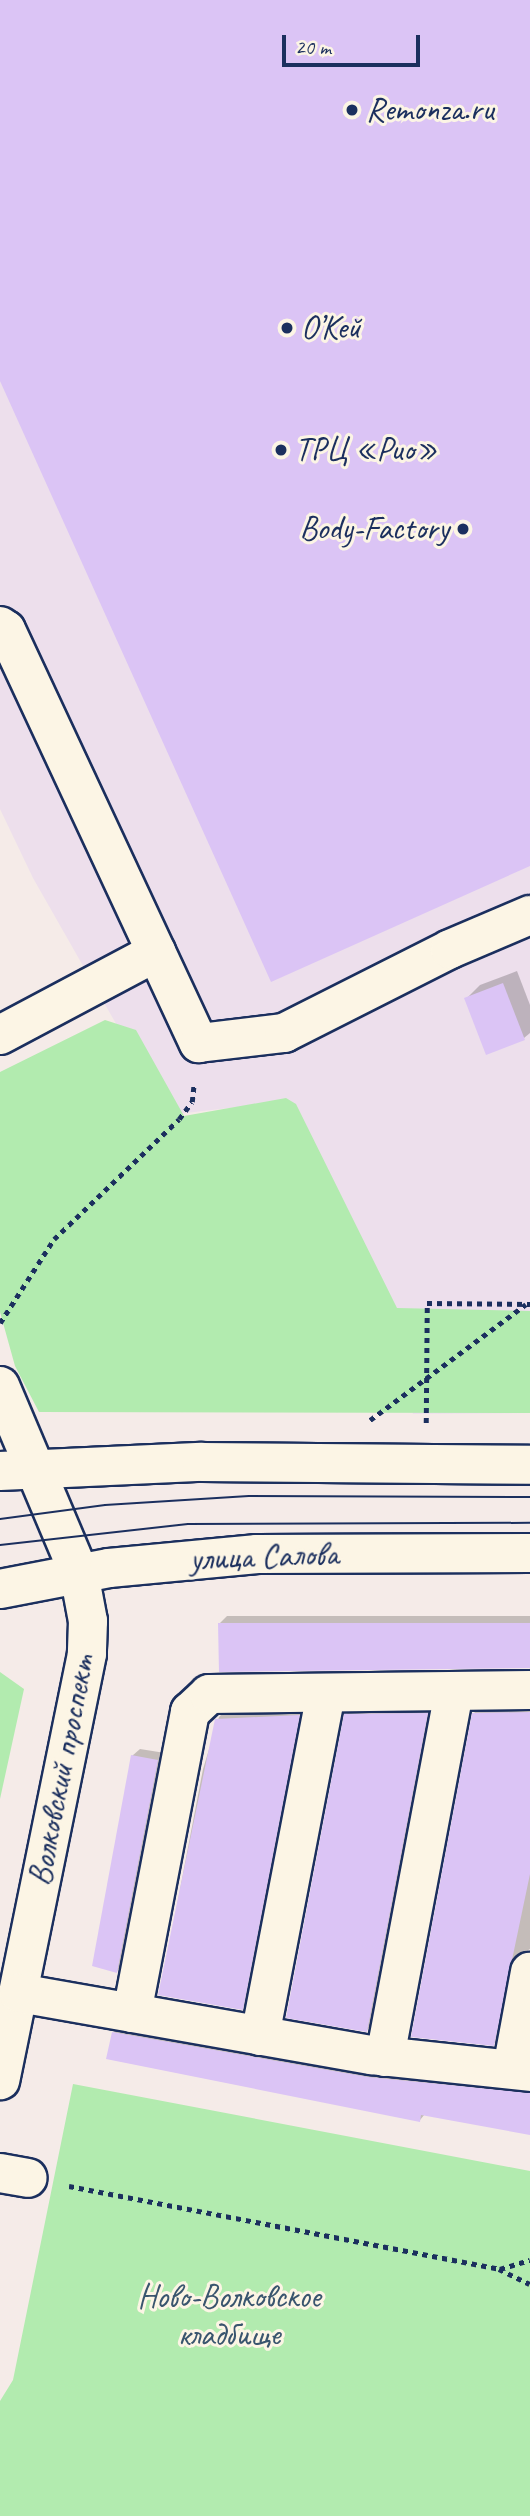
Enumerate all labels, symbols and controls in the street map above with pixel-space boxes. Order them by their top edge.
scale bar [285,21,423,65]
text: 20 m [295,34,331,60]
place label: Remonza.ru [366,90,494,130]
marker: Remonza.ru [344,102,360,118]
place label: О’Кей [301,308,361,348]
marker: О’Кей [279,320,295,336]
place label: ТРЦ «Рио» [295,430,438,470]
marker: ТРЦ «Рио» [273,442,289,458]
place label: Body-Factory [299,509,449,549]
marker: Body-Factory [455,521,471,537]
street label: улица Салова [189,1535,339,1579]
street label: Волковский проспект [20,1651,104,1889]
park label: Ново-Волковское кладбище [138,2277,320,2355]

